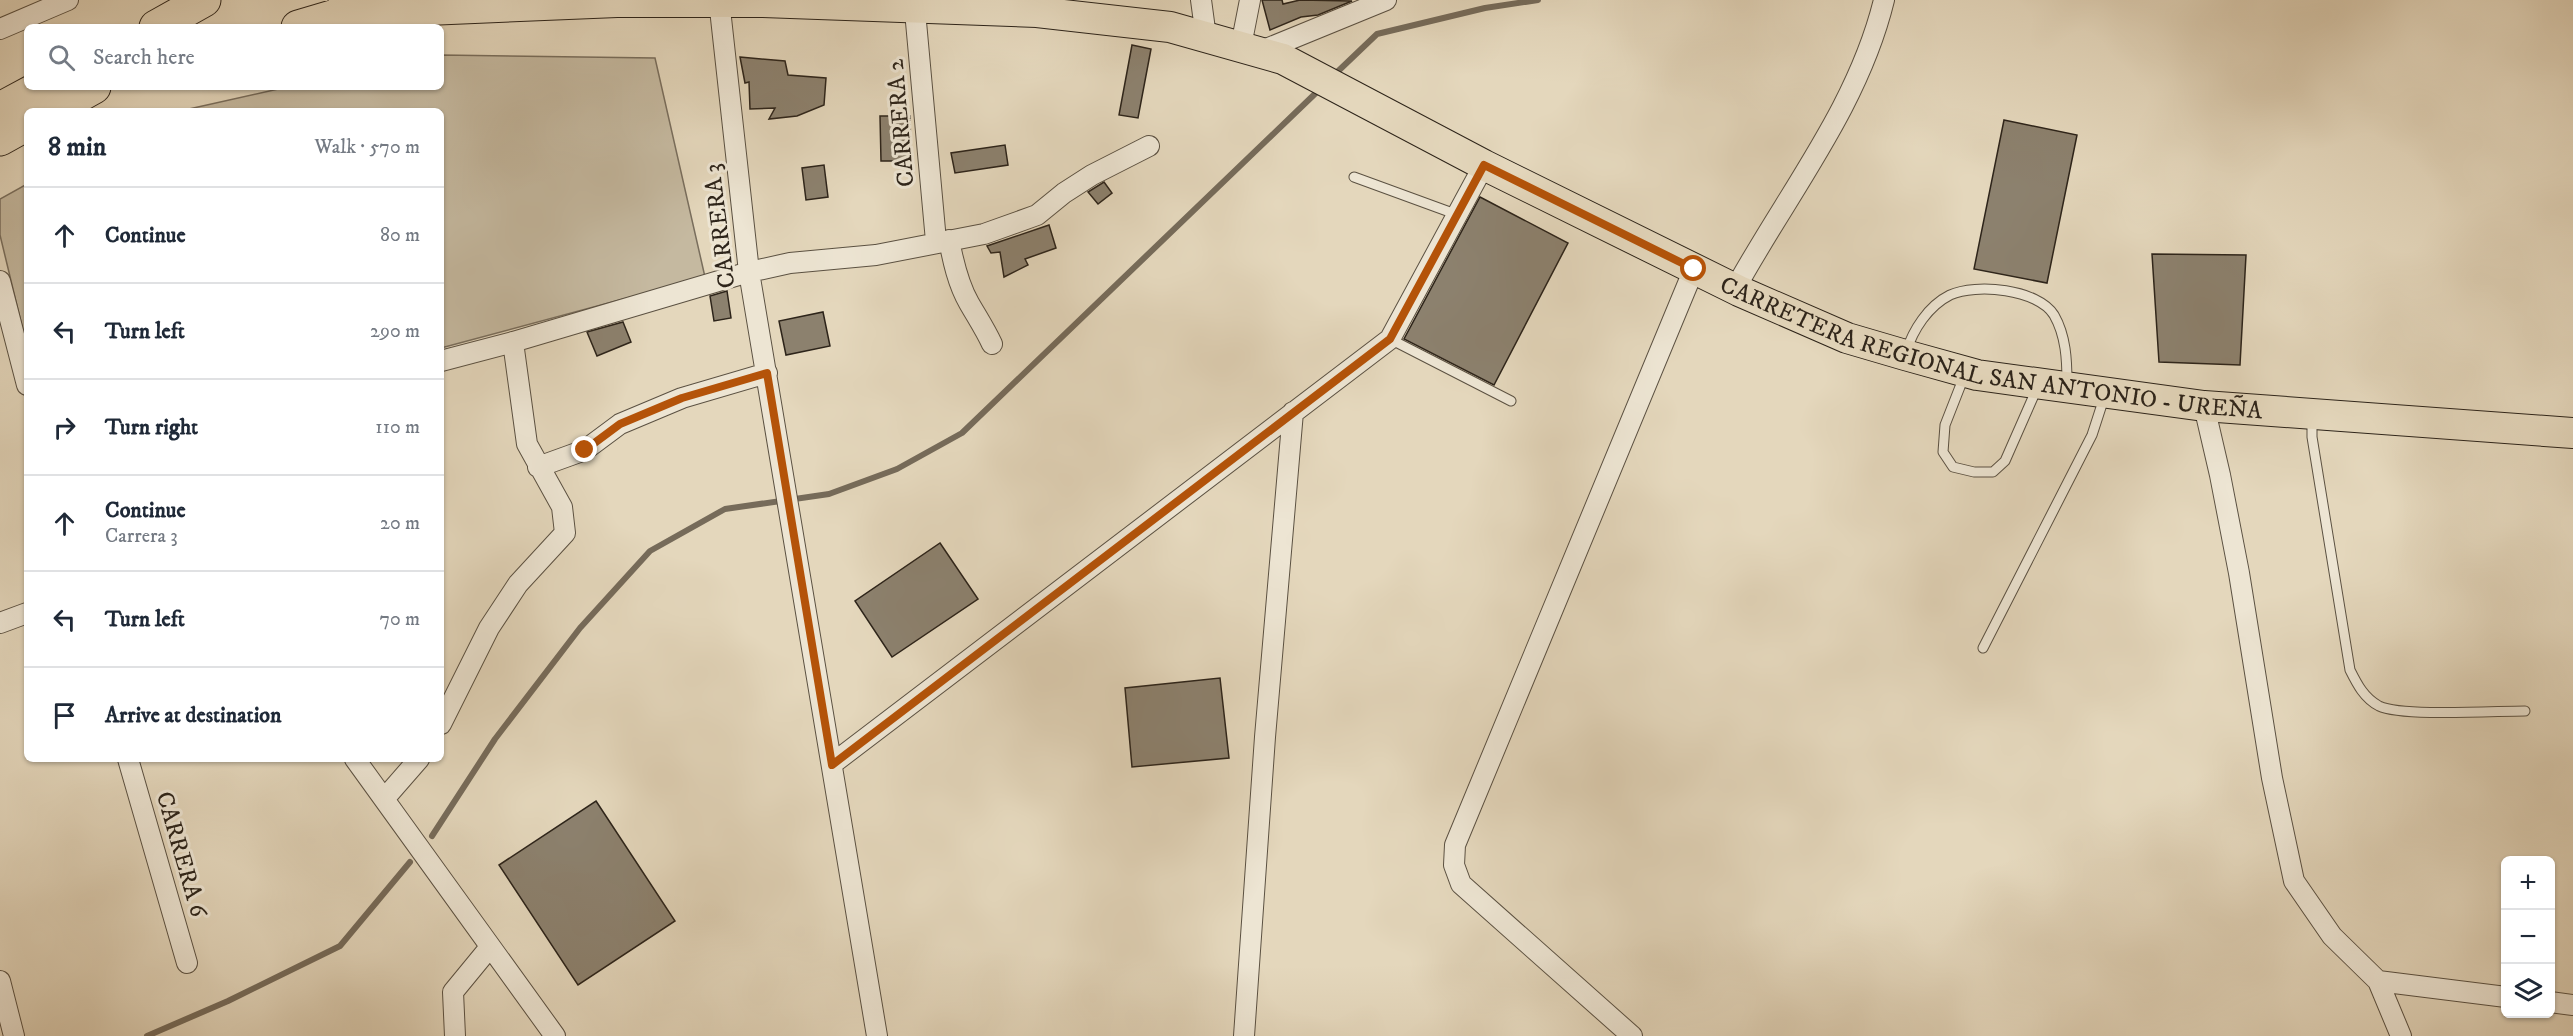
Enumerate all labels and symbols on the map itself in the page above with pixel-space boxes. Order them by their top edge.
street label: CARRERA 2 [880,57,922,188]
street label: CARRERA 3 [697,162,743,290]
route start [1680,255,1706,281]
street label: CARRETERA REGIONAL SAN ANTONIO - UREÑA [1715,270,2264,426]
route end [571,436,597,462]
street label: CARRERA 6 [149,788,214,922]

